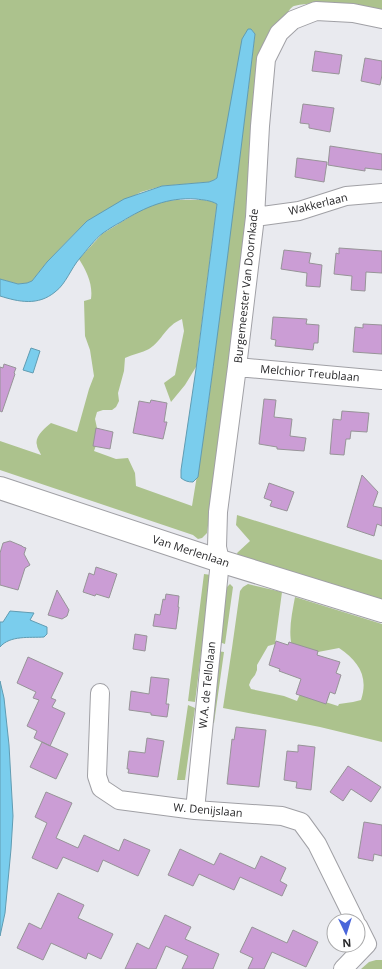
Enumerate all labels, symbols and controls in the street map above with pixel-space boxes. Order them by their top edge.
street label: Wakkerlaan [287,189,349,218]
street label: Burgemeester Van Doornkade [230,208,261,364]
street label: Melchior Treublaan [260,361,360,384]
street label: Van Merlenlaan [151,531,232,570]
street label: W.A. de Tellolaan [194,641,219,729]
street label: W. Denijslaan [173,799,243,820]
north arrow [326,913,366,953]
text: N [342,936,352,951]

